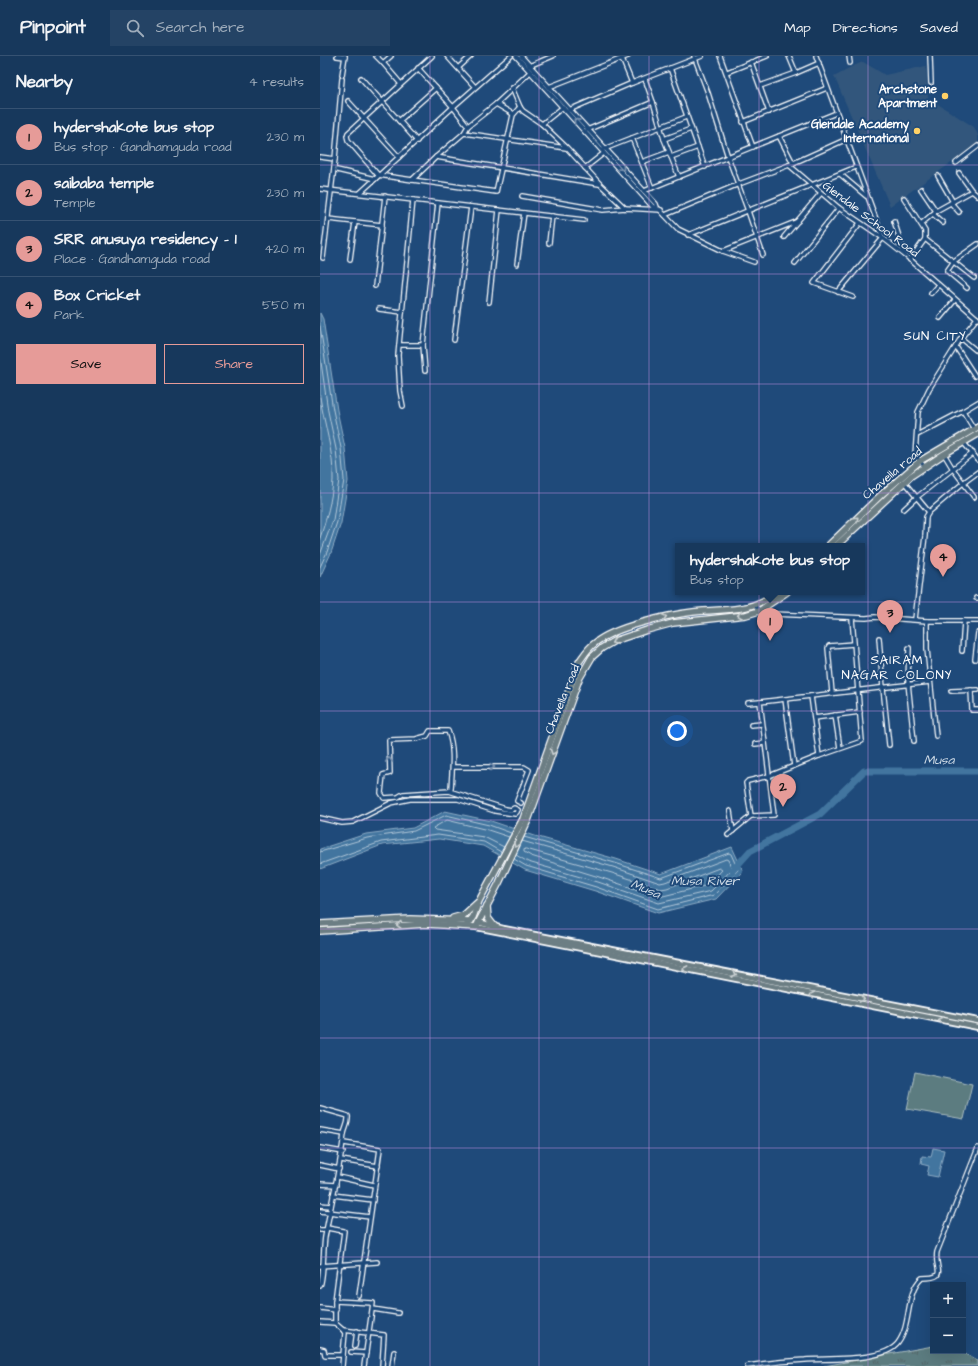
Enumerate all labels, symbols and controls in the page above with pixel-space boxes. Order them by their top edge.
search box [110,10,390,46]
text: Pinpoint [20,14,86,41]
icon: search [124,17,146,39]
text: Search here [156,17,244,38]
text: Map [784,18,811,38]
text: Directions [833,18,898,38]
text: Saved [920,18,958,38]
text: Nearby [16,70,73,94]
text: 4 results [249,73,304,91]
place label: Archstone Apartment [878,81,938,113]
marker: Archstone Apartment [940,91,950,101]
place label: Glendale Academy International [811,116,909,147]
text: hydershakote bus stop [54,117,214,138]
one-way arrow [573,118,580,126]
marker: Glendale Academy International [912,126,922,136]
text: 1 [28,128,30,146]
text: 230 m [266,128,304,146]
text: Bus stop · Gandhamguda road [54,138,232,156]
one-way arrow [617,163,625,171]
text: saibaba temple [54,173,154,194]
street label: Glendale School Road [819,177,923,261]
text: 2 [25,184,33,202]
text: 230 m [266,184,304,202]
text: Temple [54,194,96,212]
text: SRR anusuya residency - 1 [54,229,237,250]
text: 3 [26,240,32,258]
text: 420 m [264,240,304,258]
text: Place · Gandhamguda road [54,250,210,268]
text: Box Cricket [54,285,140,306]
text: 4 [25,296,33,314]
text: 550 m [262,296,304,314]
text: Park [54,306,84,324]
district label: SUN CITY [903,327,967,345]
button: Save [16,344,156,384]
button: Share [164,344,304,384]
street label: Chavella road [859,443,926,504]
one-way arrow [851,516,859,524]
popup [675,543,865,595]
pin: 4 [930,544,956,577]
text: hydershakote bus stop [690,550,850,571]
text: Bus stop [690,571,744,589]
pin: 3 [877,600,903,633]
pin: 1 [757,608,783,641]
one-way arrow [737,611,743,619]
one-way arrow [660,613,667,622]
one-way arrow [611,637,618,645]
district label: SAIRAM NAGAR COLONY [842,651,953,684]
street label: Chavella road [541,662,584,736]
your location [667,721,687,741]
one-way arrow [549,749,557,756]
water label: Musa [924,751,956,769]
one-way arrow [385,757,393,763]
one-way arrow [489,763,495,771]
pin: 2 [770,774,796,807]
one-way arrow [513,841,521,848]
water label: Musa River [671,872,741,890]
water label: Musa [628,875,664,904]
one-way arrow [396,921,402,929]
one-way arrow [681,966,688,974]
one-way arrow [731,969,737,977]
one-way arrow [809,991,815,999]
one-way arrow [859,994,865,1002]
one-way arrow [937,1016,943,1024]
map controls [930,1282,966,1354]
button: + [930,1282,966,1318]
button: − [930,1318,966,1354]

